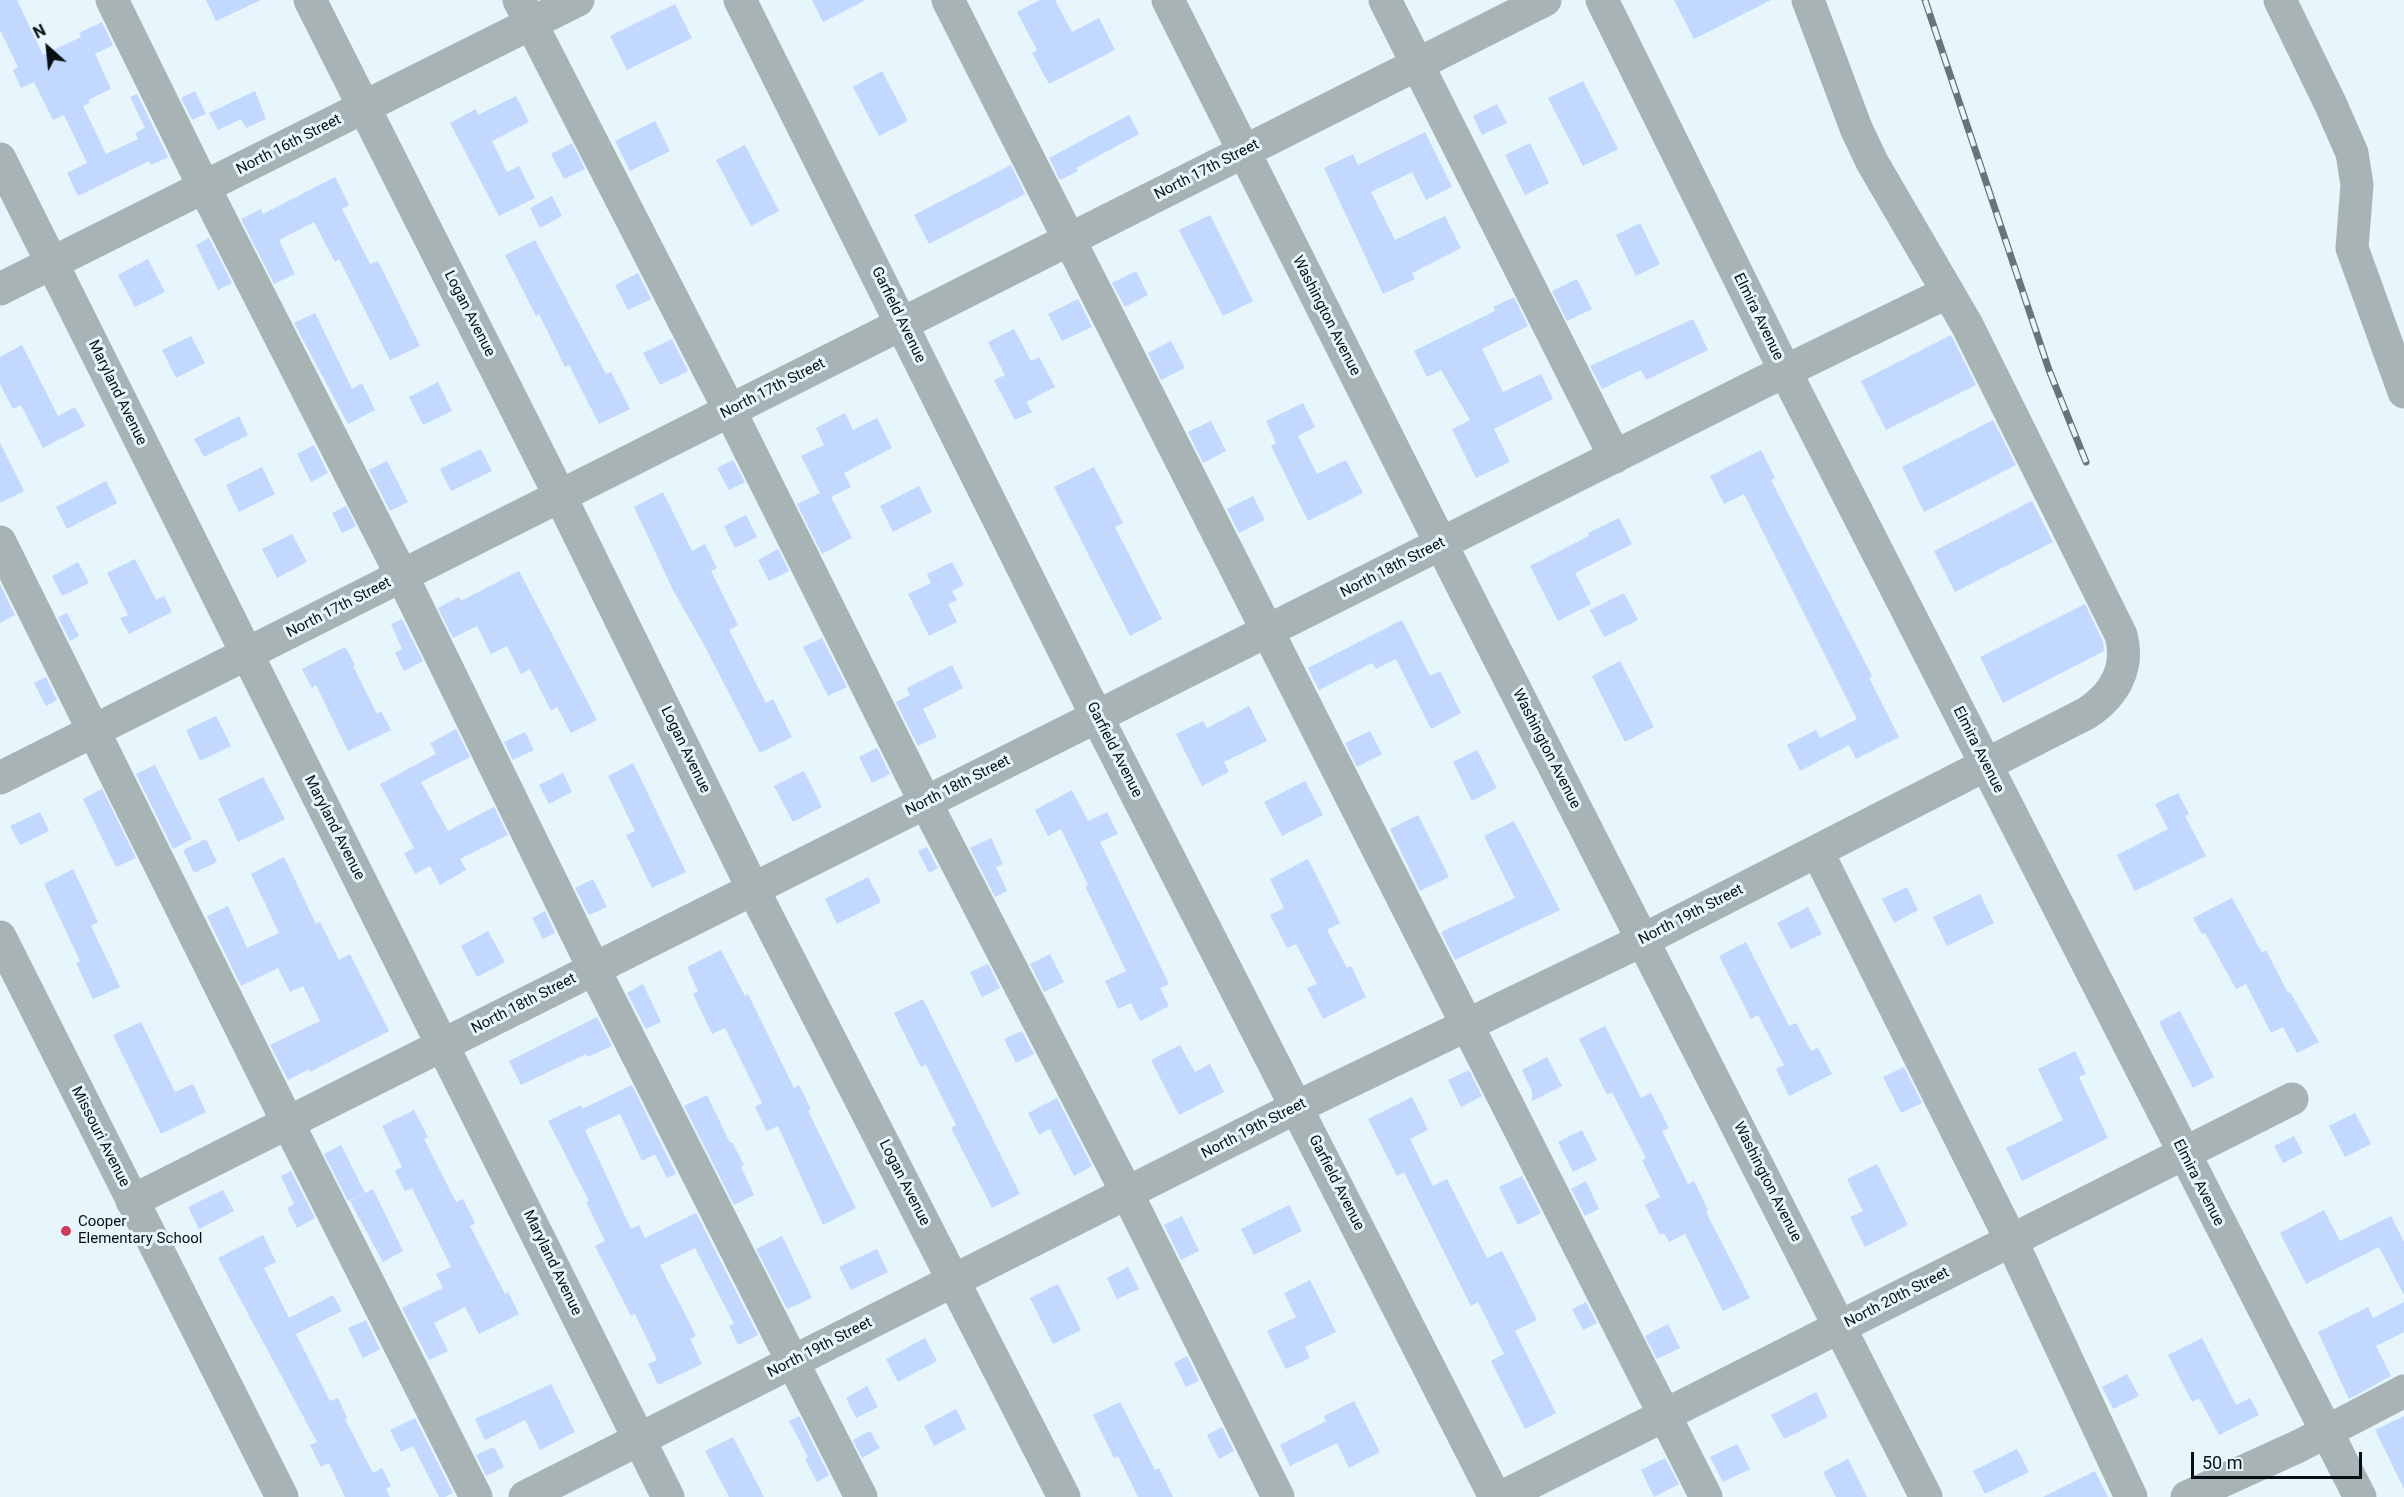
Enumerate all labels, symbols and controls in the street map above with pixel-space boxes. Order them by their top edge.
north arrow [18,18,78,78]
text: N [30,20,49,43]
street label: North 16th Street [234,111,344,179]
street label: North 17th Street [1152,136,1262,204]
street label: Washington Avenue [1288,253,1364,379]
street label: Garfield Avenue [867,264,929,366]
street label: Logan Avenue [440,268,498,360]
street label: Elmira Avenue [1729,270,1787,364]
street label: Maryland Avenue [84,337,150,449]
street label: North 17th Street [718,355,828,423]
street label: North 18th Street [1338,534,1448,602]
street label: North 17th Street [284,574,394,642]
street label: Washington Avenue [1508,686,1584,812]
street label: Garfield Avenue [1082,699,1146,801]
street label: Logan Avenue [656,704,714,796]
street label: Elmira Avenue [1948,704,2008,796]
street label: North 18th Street [903,752,1013,820]
street label: Maryland Avenue [300,773,368,883]
street label: North 19th Street [1636,881,1746,949]
street label: North 18th Street [469,970,579,1038]
street label: Missouri Avenue [67,1084,133,1190]
street label: North 19th Street [1199,1095,1309,1163]
street label: Washington Avenue [1729,1119,1805,1245]
street label: Garfield Avenue [1304,1132,1368,1234]
street label: Logan Avenue [875,1137,933,1229]
street label: Elmira Avenue [2168,1137,2228,1229]
street label: Maryland Avenue [519,1207,585,1319]
place label: Cooper Elementary School [78,1213,202,1248]
marker: Cooper Elementary School [59,1224,73,1238]
street label: North 20th Street [1842,1264,1952,1332]
street label: North 19th Street [765,1314,875,1382]
scale bar [2194,1440,2365,1478]
text: 50 m [2202,1452,2242,1473]

